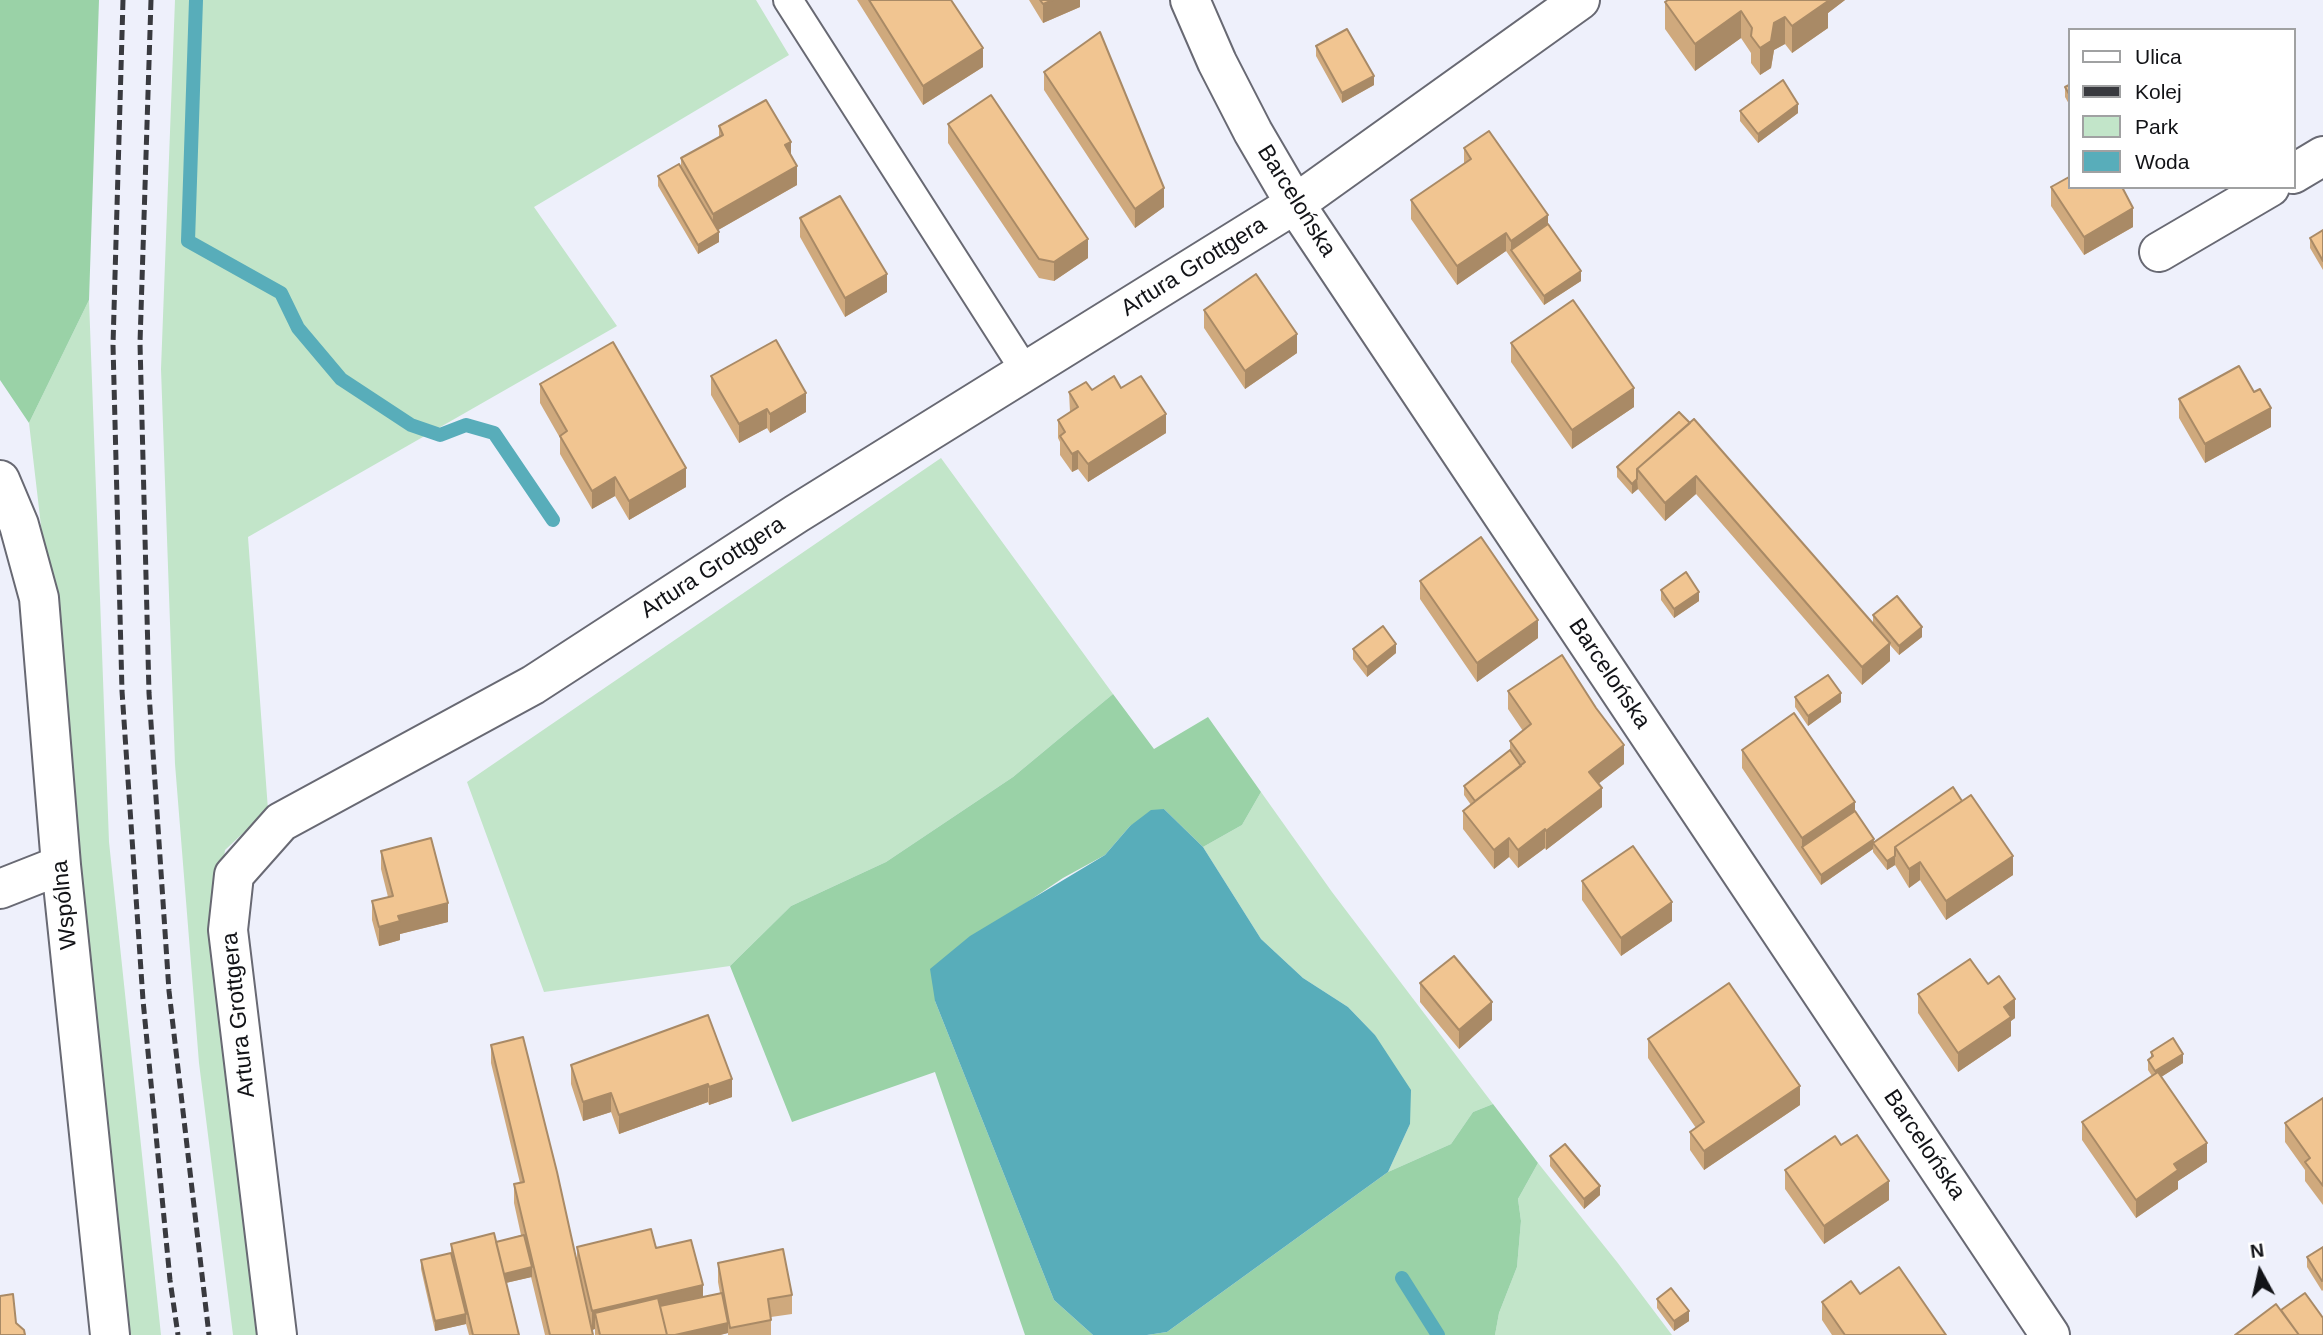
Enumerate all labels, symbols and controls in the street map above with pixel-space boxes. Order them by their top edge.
legend [2068,28,2295,189]
text: Ulica [2135,45,2182,68]
text: Kolej [2135,80,2182,103]
text: Park [2135,115,2178,138]
street label: Barcelońska [1251,140,1341,262]
text: Woda [2135,150,2189,173]
street label: Artura Grottgera [1116,211,1272,323]
street label: Artura Grottgera [636,511,790,625]
street label: Barcelońska [1562,614,1656,734]
street label: Wspólna [47,859,83,951]
street label: Artura Grottgera [217,931,261,1099]
street label: Barcelońska [1877,1085,1971,1205]
north arrow [2225,1237,2295,1307]
text: N [2249,1239,2265,1262]

